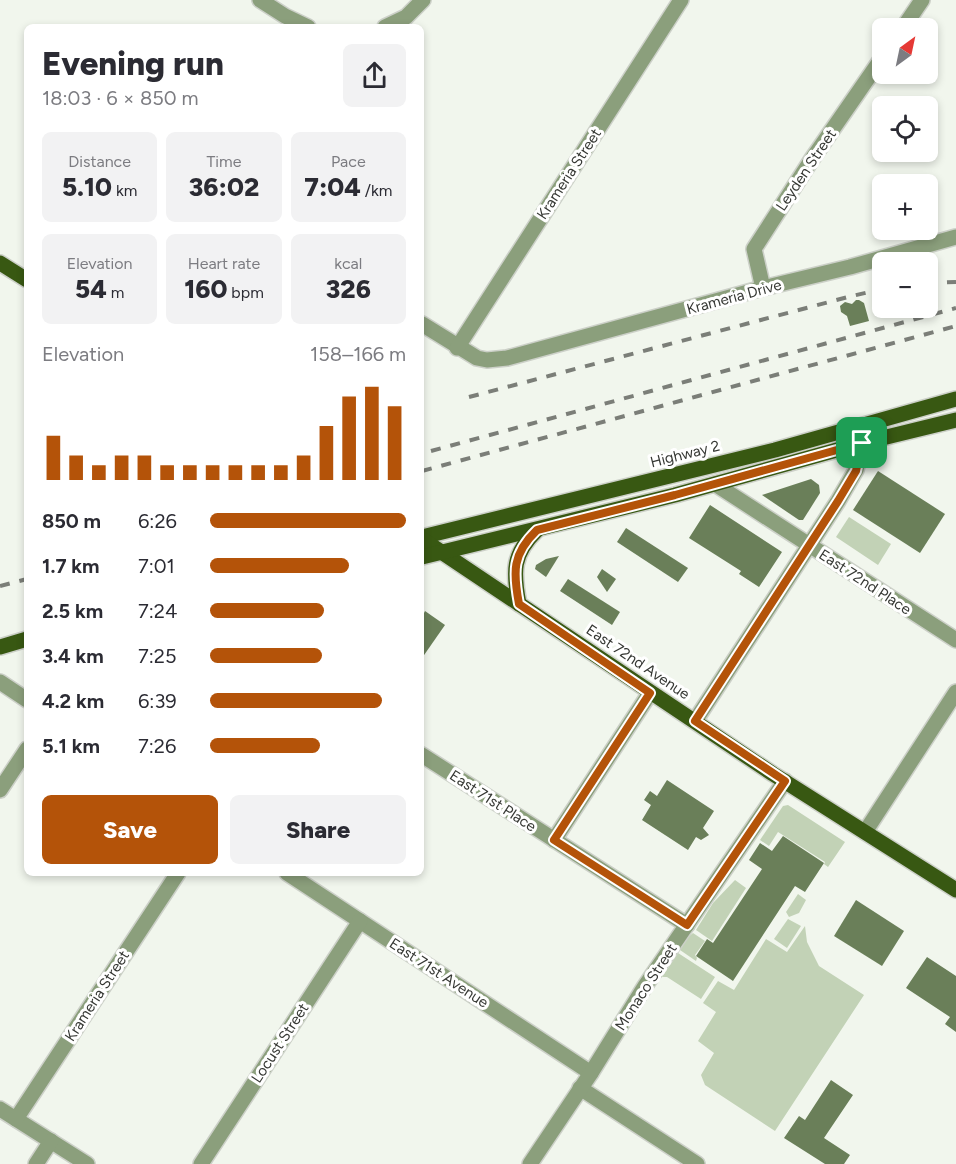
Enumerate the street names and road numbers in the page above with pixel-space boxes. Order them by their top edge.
street label: Krameria Street [533,125,605,223]
street label: Leyden Street [772,125,840,214]
street label: Krameria Drive [685,276,783,318]
street label: Highway 2 [648,437,722,471]
street label: East 72nd Place [816,546,914,618]
street label: East 72nd Avenue [583,621,693,703]
street label: East 71st Place [446,766,540,836]
street label: East 71st Avenue [386,934,492,1012]
street label: Monaco Street [611,940,681,1034]
street label: Krameria Street [61,947,133,1045]
street label: Locust Street [248,1000,313,1086]

